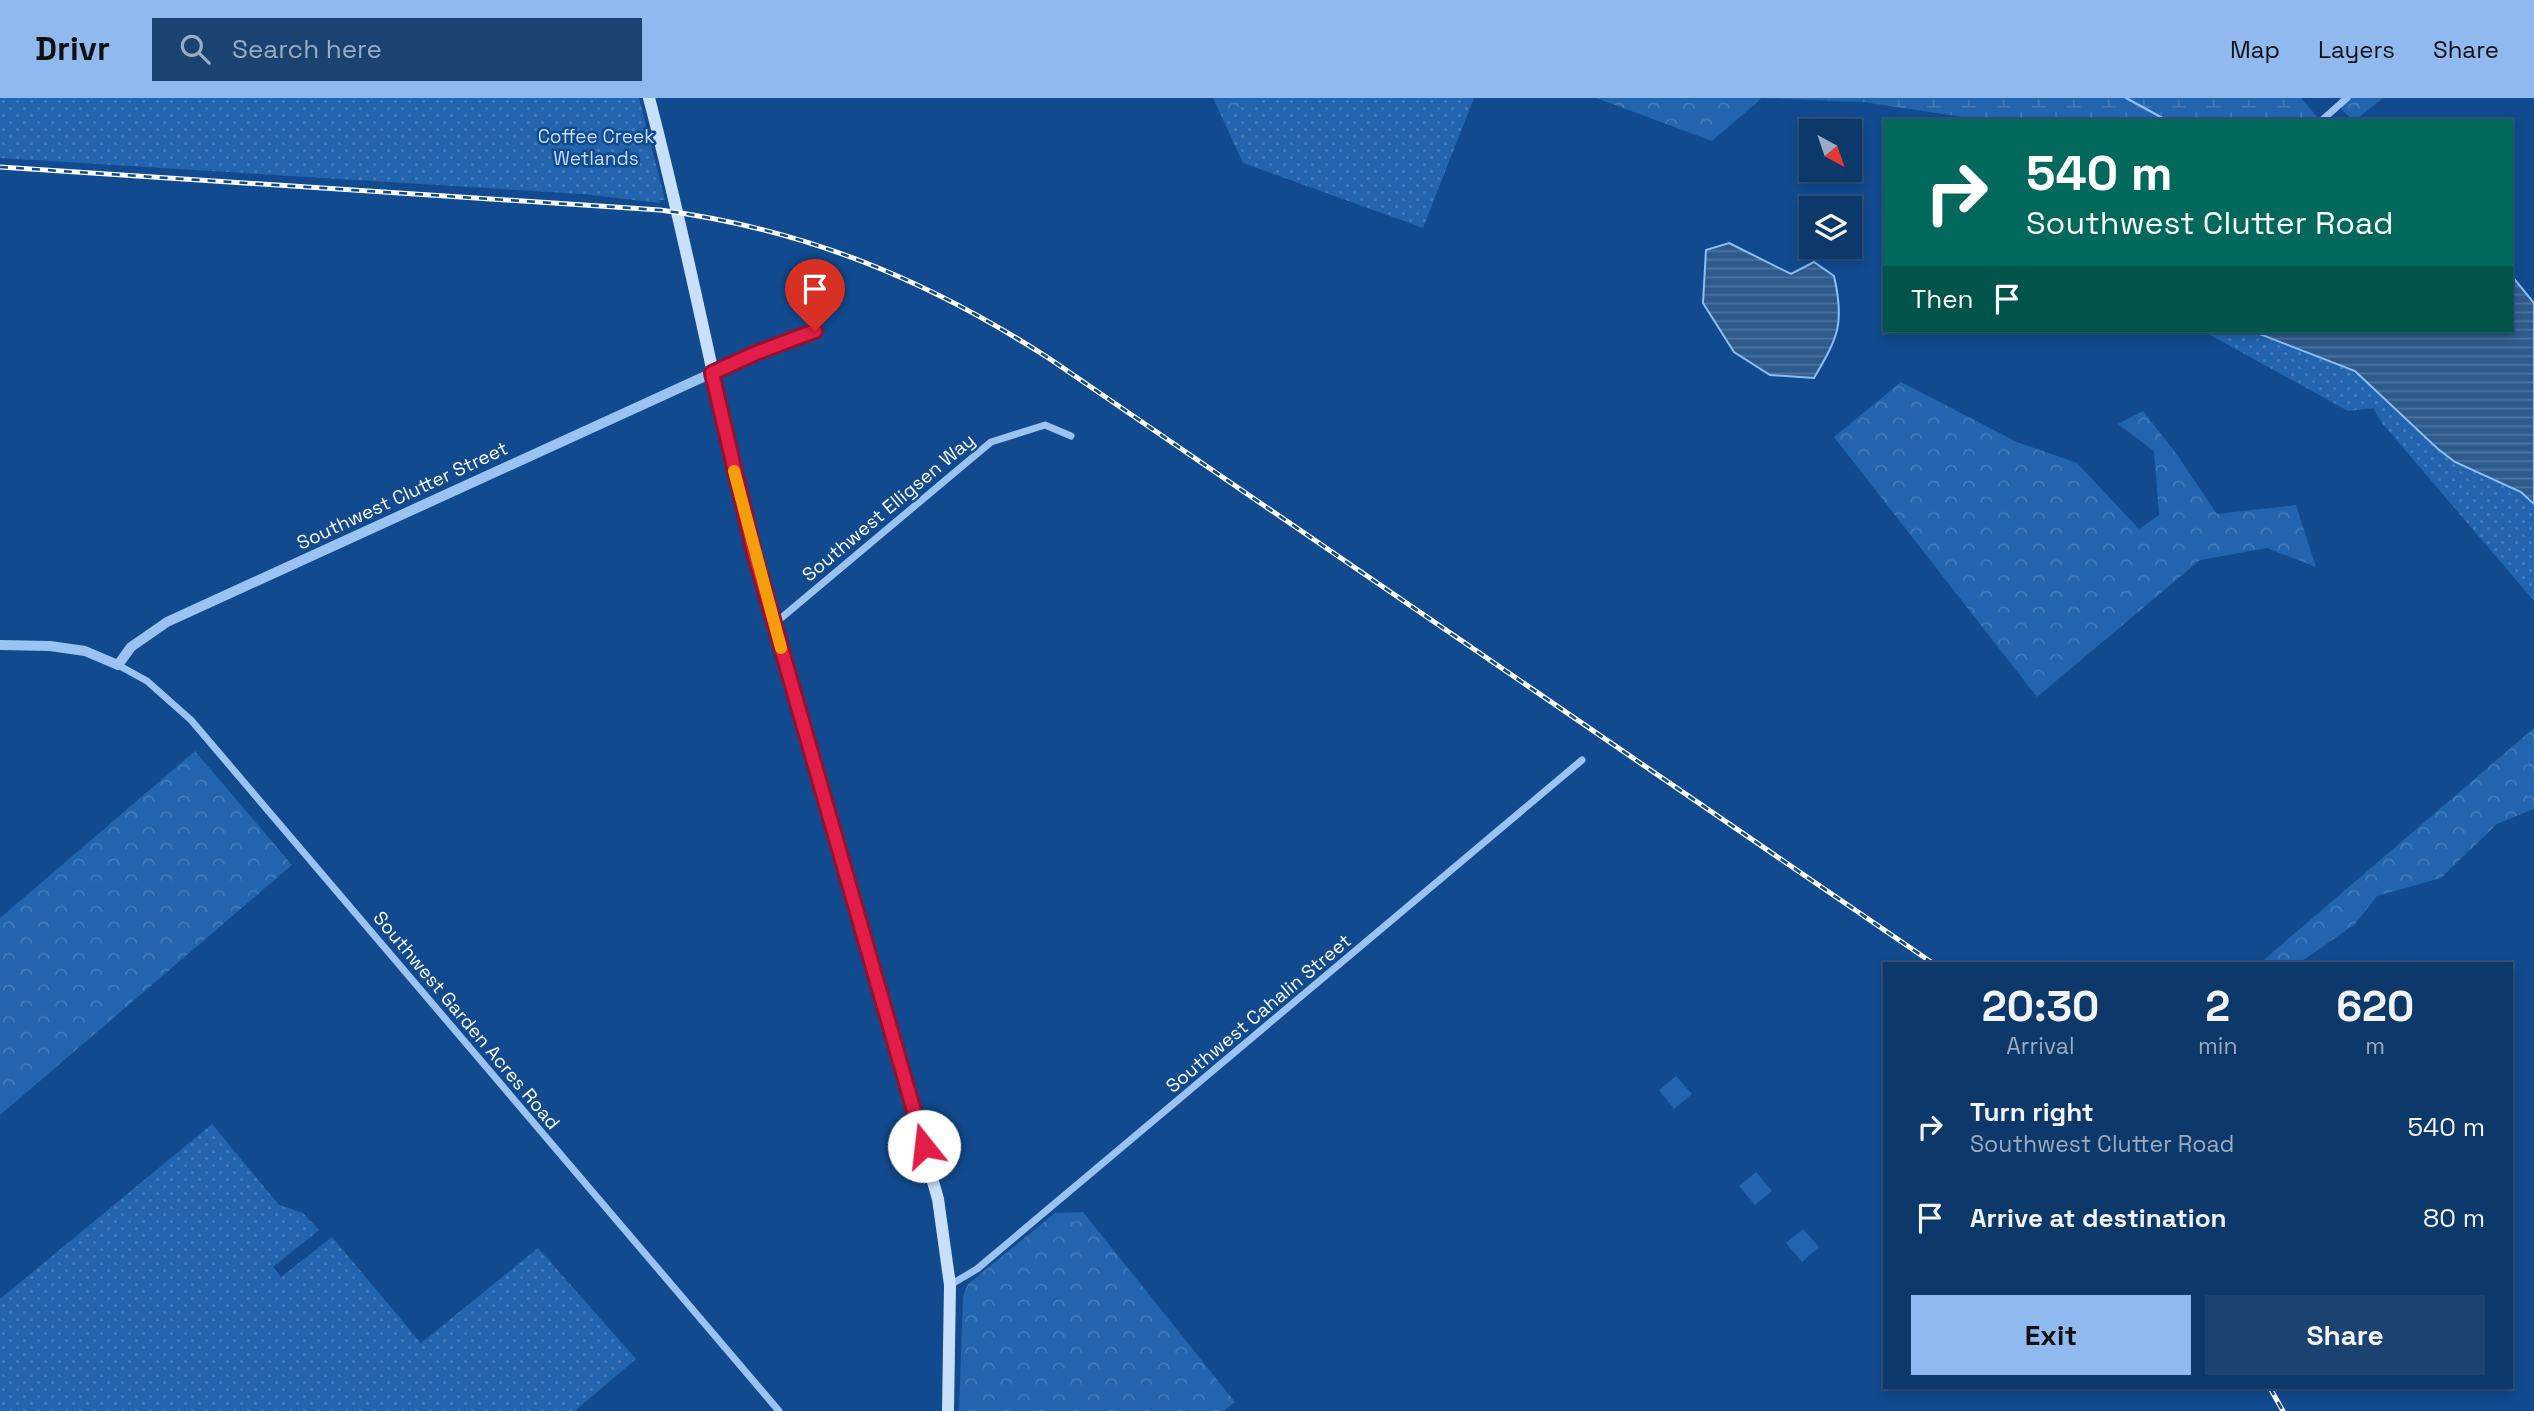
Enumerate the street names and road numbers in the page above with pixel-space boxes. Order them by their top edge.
street label: Southwest Elligsen Way [797,428,980,587]
street label: Southwest Clutter Street [293,436,512,555]
street label: Southwest Garden Acres Road [368,906,566,1135]
street label: Southwest Cahalin Street [1160,928,1356,1098]

